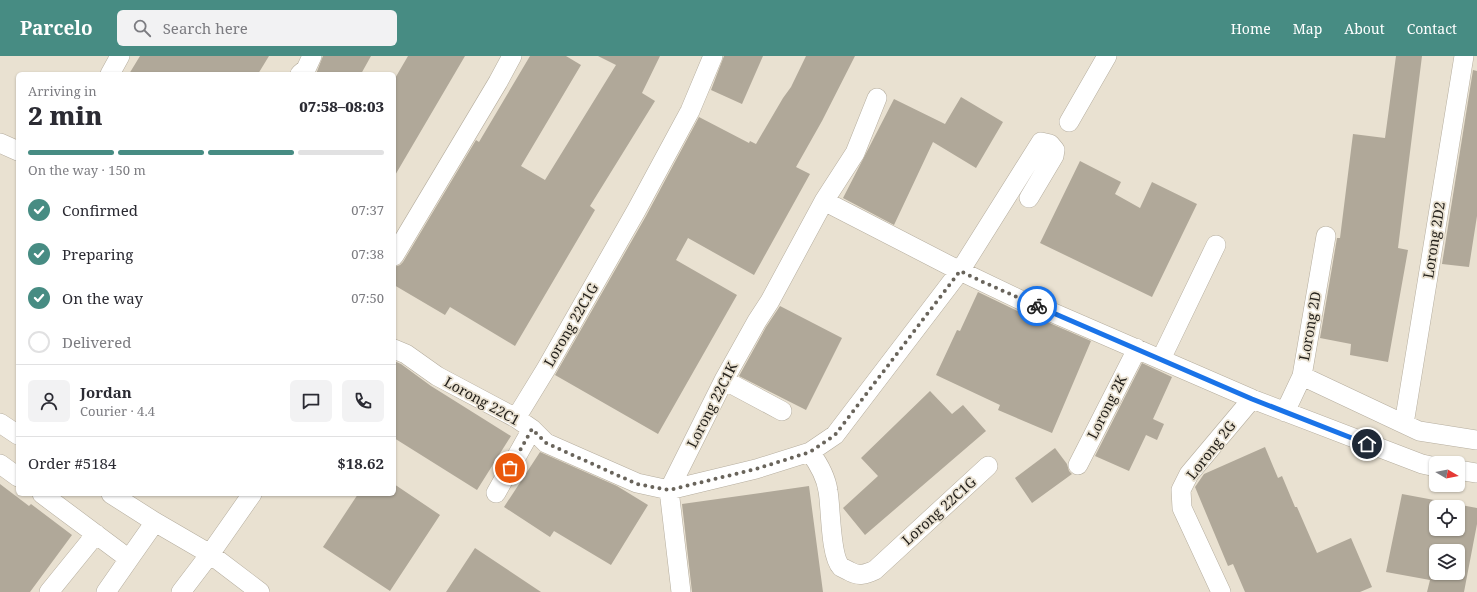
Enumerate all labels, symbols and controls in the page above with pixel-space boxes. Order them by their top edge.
search box [117,10,397,46]
text: Parcelo [20,15,93,41]
icon: search [131,17,153,39]
text: Search here [163,18,248,38]
text: Home [1231,19,1271,38]
text: Map [1293,19,1322,38]
text: About [1344,19,1385,38]
text: Contact [1407,19,1457,38]
text: Arriving in [28,82,97,100]
text: 07:58–08:03 [299,96,384,116]
text: 2 min [28,97,103,133]
text: On the way · 150 m [28,161,146,179]
icon: check [28,199,50,221]
text: Confirmed [62,200,138,220]
street label: Lorong 2D2 [1418,200,1449,280]
text: 07:37 [351,201,384,219]
icon: check [28,243,50,265]
text: Preparing [62,244,133,264]
text: 07:38 [351,245,384,263]
street label: Lorong 22C1G [539,279,602,370]
courier [1017,286,1057,326]
icon: check [28,287,50,309]
text: On the way [62,288,143,308]
text: 07:50 [351,289,384,307]
street label: Lorong 2D [1294,290,1325,362]
icon: bike [1026,295,1048,317]
text: Delivered [62,332,131,352]
street label: Lorong 22C1K [682,359,741,451]
street label: Lorong 2K [1082,371,1131,442]
street label: Lorong 22C1 [441,372,523,429]
button: person [28,380,70,422]
button: chat [290,380,332,422]
button: phone [342,380,384,422]
text: Jordan [80,382,132,402]
text: Courier · 4.4 [80,402,155,420]
street label: Lorong 2G [1182,416,1239,483]
pin [1350,427,1384,461]
icon: home [1356,433,1378,455]
pin [493,451,527,485]
text: Order #5184 [28,453,116,473]
text: $18.62 [337,453,384,473]
north arrow [1429,456,1465,492]
map controls [1429,456,1465,580]
icon: bag [499,457,521,479]
street label: Lorong 22C1G [897,472,980,549]
button: locate [1429,500,1465,536]
button: layers [1429,544,1465,580]

